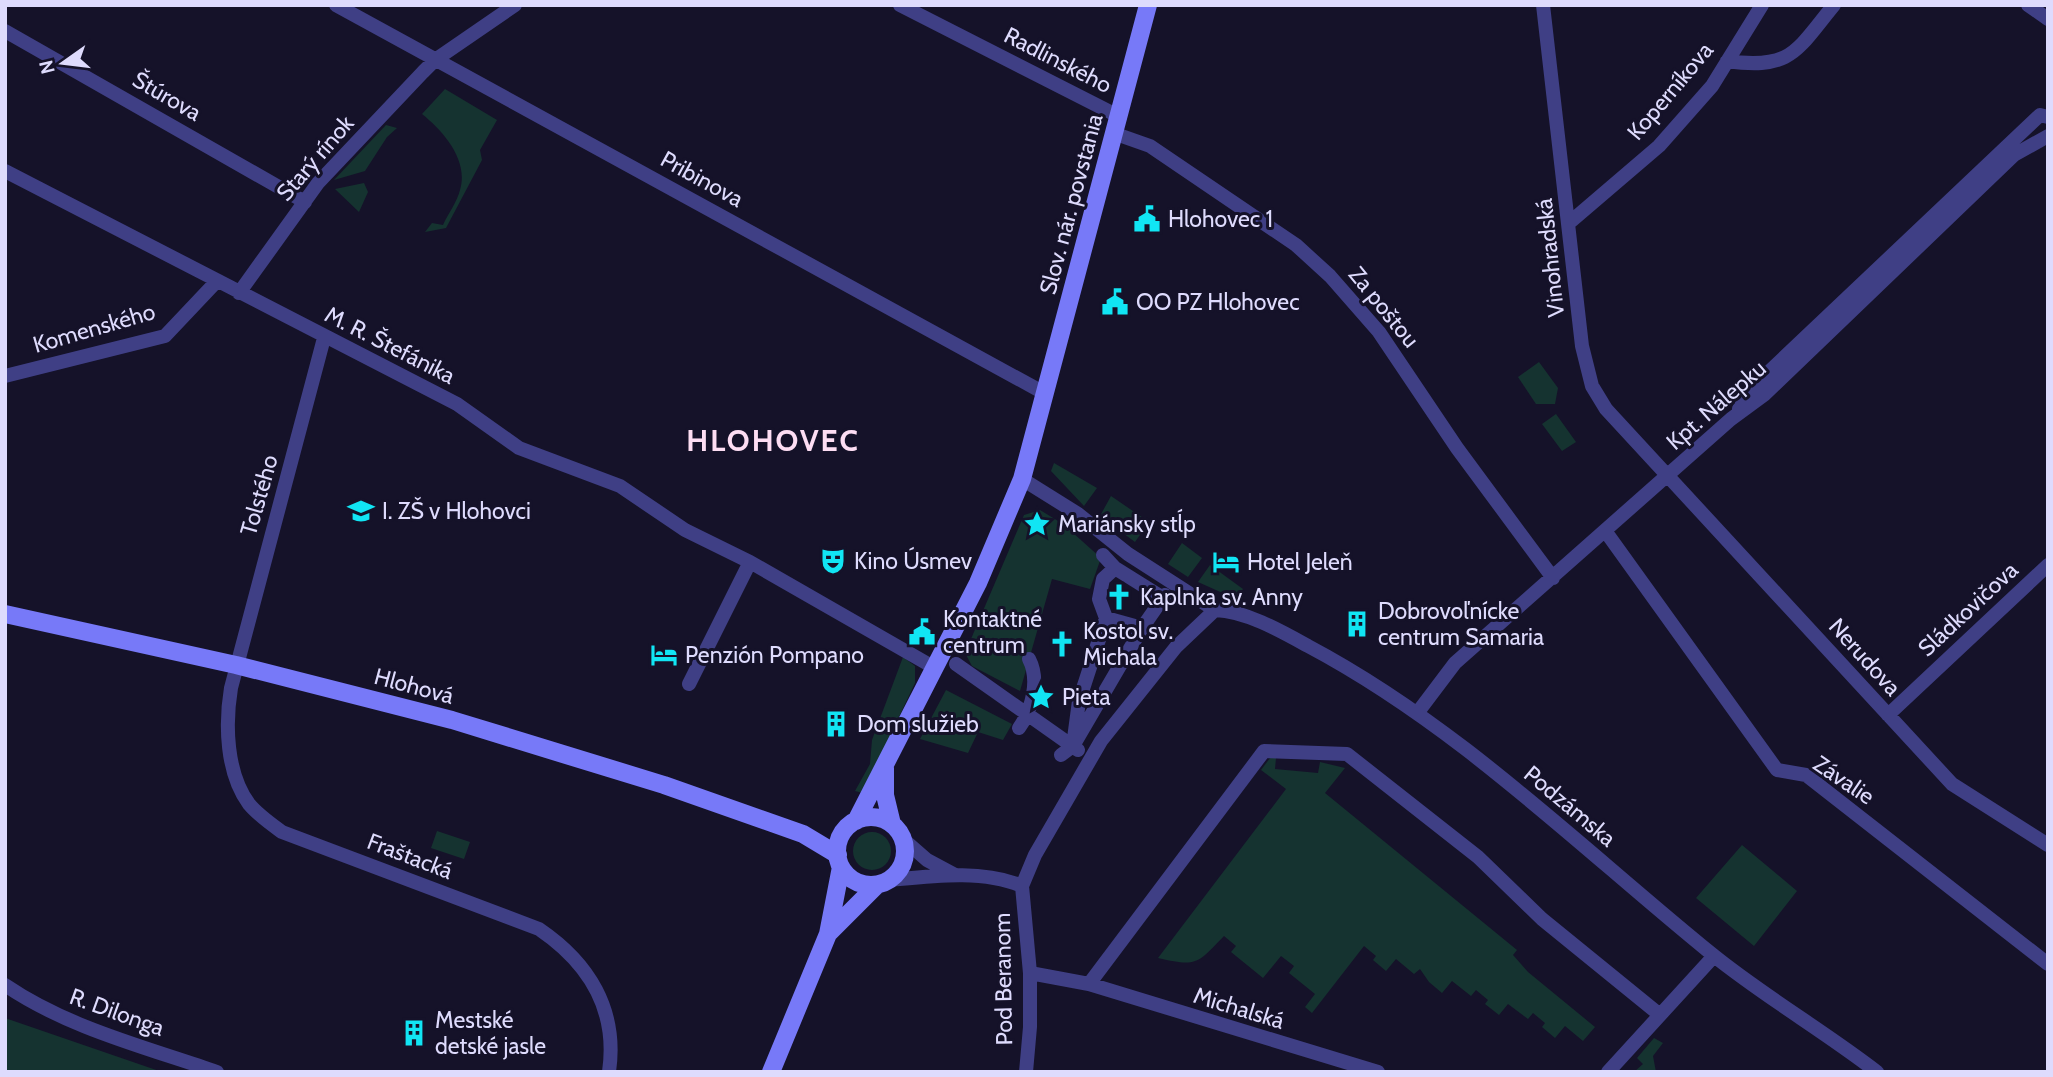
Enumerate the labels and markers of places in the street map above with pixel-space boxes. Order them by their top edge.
public building icon: Hlohovec 1 [1132,204,1162,234]
place label: Hlohovec 1 [1168,205,1273,233]
public building icon: OO PZ Hlohovec [1100,287,1130,317]
place label: OO PZ Hlohovec [1136,288,1300,316]
school or university icon: I. ZŠ v Hlohovci [346,496,376,526]
place label: I. ZŠ v Hlohovci [382,496,531,525]
place label: Mariánsky stĺp [1058,508,1196,538]
place icon: Mariánsky stĺp [1022,509,1052,539]
theatre icon: Kino Úsmev [818,546,848,576]
place label: Kino Úsmev [854,546,973,575]
hotel icon: Hotel Jeleň [1211,547,1241,577]
place label: Hotel Jeleň [1247,548,1353,576]
church icon: Kaplnka sv. Anny [1104,582,1134,612]
place label: Kaplnka sv. Anny [1140,583,1303,611]
place label: Dobrovoľnícke centrum Samaria [1378,597,1544,651]
place label: Kontaktné centrum [943,605,1042,659]
building icon: Dobrovoľnícke centrum Samaria [1342,609,1372,639]
public building icon: Kontaktné centrum [907,617,937,647]
place label: Kostol sv. Michala [1083,617,1173,671]
church icon: Kostol sv. Michala [1047,629,1077,659]
hotel icon: Penzión Pompano [649,640,679,670]
place label: Penzión Pompano [685,641,864,669]
place icon: Pieta [1026,682,1056,712]
place label: Pieta [1062,683,1110,711]
building icon: Dom služieb [821,709,851,739]
place label: Dom služieb [857,710,979,738]
place label: Mestské detské jasle [435,1006,546,1060]
building icon: Mestské detské jasle [399,1018,429,1048]

